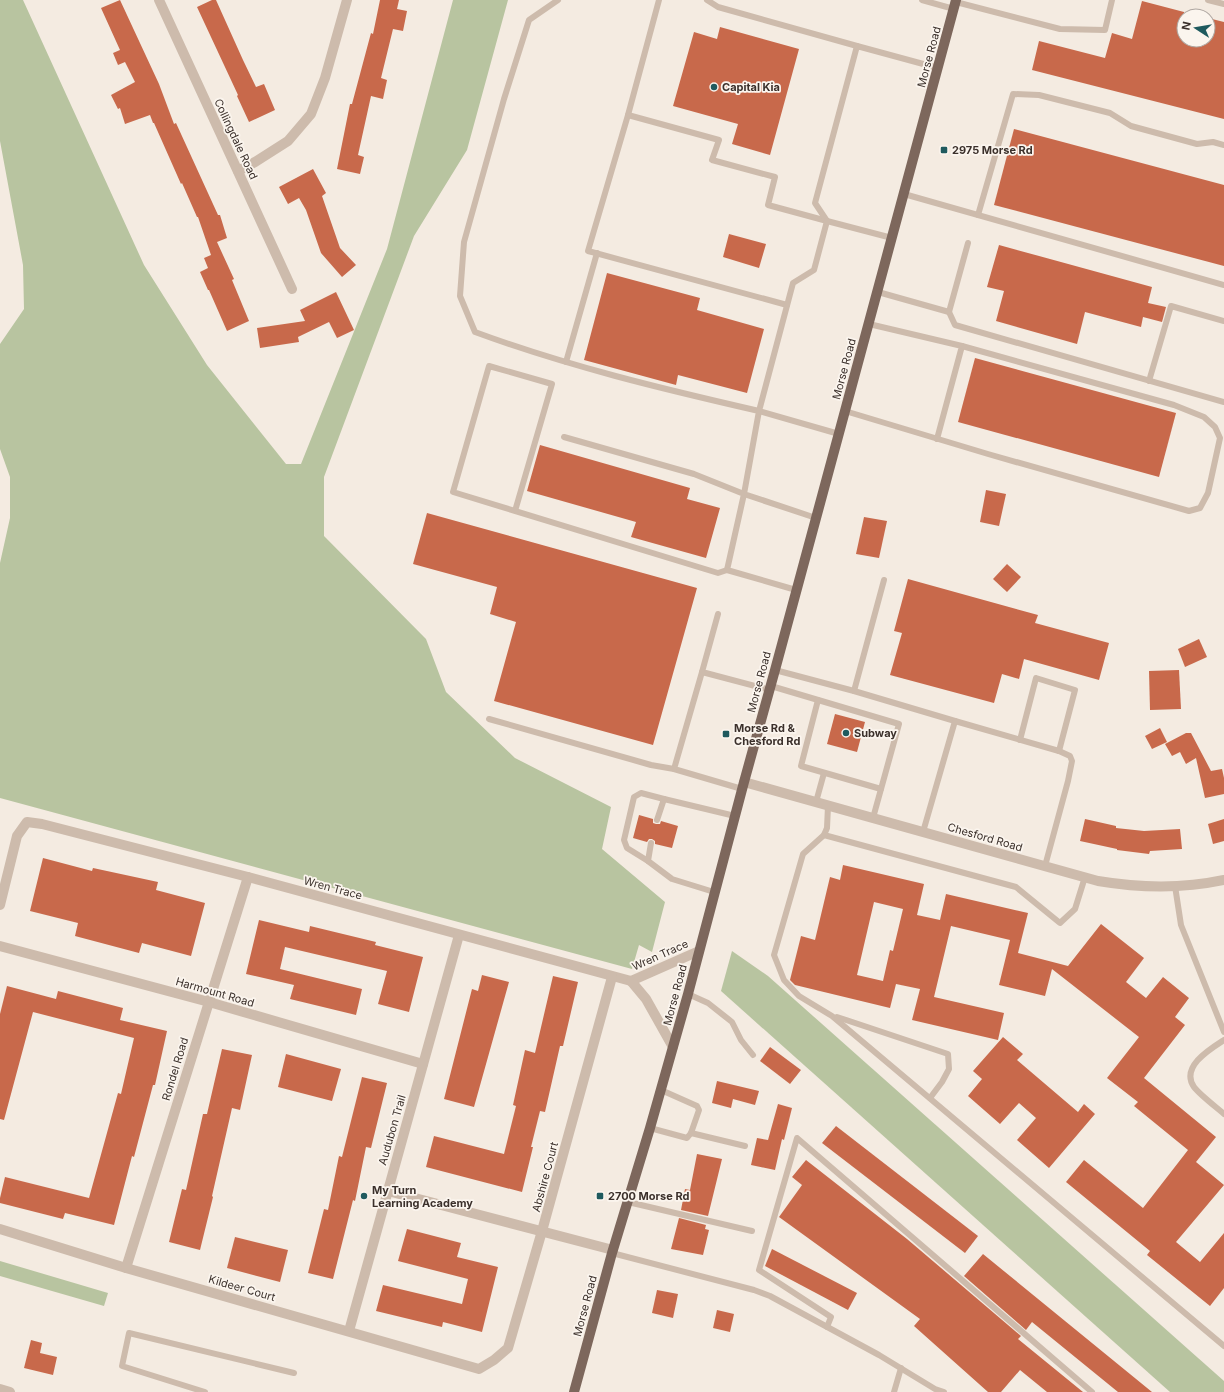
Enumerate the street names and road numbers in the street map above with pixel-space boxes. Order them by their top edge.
street label: Morse Road [914,25,944,89]
street label: Collingdale Road [211,96,261,182]
street label: Morse Road [829,337,859,401]
street label: Morse Road [744,650,774,714]
street label: Chesford Road [946,820,1024,854]
street label: Wren Trace [302,873,364,903]
street label: Wren Trace [630,936,690,974]
street label: Morse Road [660,963,690,1027]
street label: Harmount Road [174,974,256,1010]
street label: Rondel Road [159,1036,191,1102]
street label: Audubon Trail [375,1093,409,1167]
street label: Abshire Court [529,1140,561,1213]
street label: Kildeer Court [207,1272,277,1304]
street label: Morse Road [570,1274,600,1338]

